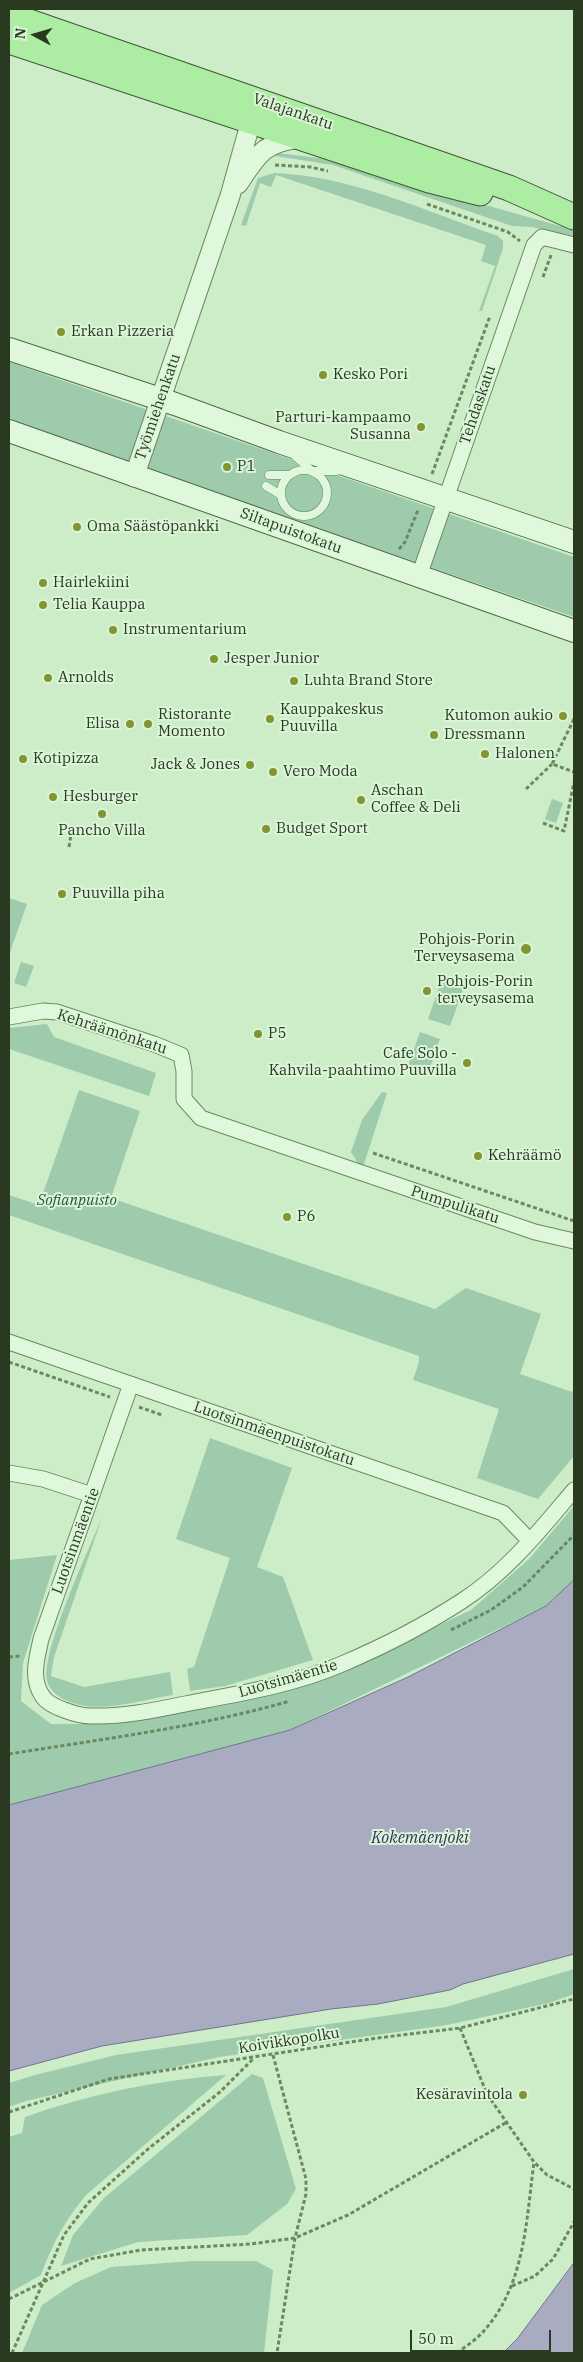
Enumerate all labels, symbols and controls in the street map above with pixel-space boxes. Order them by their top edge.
north arrow [10,10,60,60]
text: N [11,27,30,40]
street label: Valajankatu [251,90,335,134]
place label: Erkan Pizzeria [71,323,174,341]
marker: Erkan Pizzeria [55,326,67,338]
street label: Työmiehenkatu [131,351,185,463]
street label: Tehdaskatu [456,363,500,447]
place label: Kesko Pori [333,366,408,384]
marker: Kesko Pori [317,369,329,381]
place label: Parturi-kampaamo Susanna [275,409,411,444]
marker: Parturi-kampaamo Susanna [415,421,427,433]
place label: P1 [237,458,255,476]
marker: P1 [221,461,233,473]
street label: Siltapuistokatu [238,504,344,558]
place label: Oma Säästöpankki [87,518,219,536]
marker: Oma Säästöpankki [71,521,83,533]
place label: Hairlekiini [53,574,129,592]
marker: Hairlekiini [37,577,49,589]
place label: Telia Kauppa [53,596,146,614]
marker: Telia Kauppa [37,599,49,611]
place label: Instrumentarium [123,621,247,639]
marker: Instrumentarium [107,624,119,636]
place label: Jesper Junior [224,650,319,668]
marker: Jesper Junior [208,653,220,665]
place label: Arnolds [58,669,114,687]
marker: Arnolds [42,672,54,684]
place label: Luhta Brand Store [304,672,433,690]
marker: Luhta Brand Store [288,675,300,687]
place label: Kauppakeskus Puuvilla [280,701,384,736]
place label: Ristorante Momento [158,706,232,741]
place label: Kutomon aukio [445,707,553,725]
marker: Kutomon aukio [557,710,569,722]
marker: Kauppakeskus Puuvilla [264,713,276,725]
place label: Elisa [86,715,120,733]
marker: Elisa [124,718,136,730]
marker: Ristorante Momento [142,718,154,730]
place label: Dressmann [444,726,525,744]
marker: Dressmann [428,729,440,741]
place label: Halonen [495,745,555,763]
marker: Halonen [479,748,491,760]
place label: Kotipizza [33,750,99,768]
marker: Kotipizza [17,753,29,765]
place label: Jack & Jones [151,756,240,774]
marker: Jack & Jones [244,759,256,771]
place label: Vero Moda [283,763,358,781]
marker: Vero Moda [267,766,279,778]
place label: Aschan Coffee & Deli [371,782,461,817]
place label: Hesburger [63,788,138,806]
marker: Hesburger [47,791,59,803]
marker: Aschan Coffee & Deli [355,794,367,806]
marker: Pancho Villa [96,808,108,820]
place label: Budget Sport [276,820,368,838]
place label: Pancho Villa [58,822,146,840]
marker: Budget Sport [260,823,272,835]
place label: Puuvilla piha [72,885,165,903]
marker: Puuvilla piha [56,888,68,900]
place label: Pohjois-Porin Terveysasema [414,931,515,966]
marker: Pohjois-Porin Terveysasema [519,942,533,956]
place label: Pohjois-Porin terveysasema [437,973,534,1008]
marker: Pohjois-Porin terveysasema [421,985,433,997]
street label: Kehräämönkatu [55,1006,169,1058]
place label: P5 [268,1025,286,1043]
marker: P5 [252,1028,264,1040]
place label: Cafe Solo - Kahvila-paahtimo Puuvilla [269,1045,457,1080]
marker: Cafe Solo - Kahvila-paahtimo Puuvilla [461,1057,473,1069]
place label: Kehräämö [488,1147,561,1165]
marker: Kehräämö [472,1150,484,1162]
street label: Pumpulikatu [408,1182,502,1228]
park label: Sofianpuisto [37,1192,117,1210]
place label: P6 [297,1208,315,1226]
marker: P6 [281,1211,293,1223]
street label: Luotsinmäenpuistokatu [191,1398,357,1470]
street label: Luotsinmäentie [48,1485,104,1597]
street label: Luotsimäentie [236,1656,340,1702]
water label: Kokemäenjoki [371,1828,469,1848]
street label: Koivikkopolku [237,2024,341,2058]
place label: Kesäravintola [416,2086,513,2104]
marker: Kesäravintola [517,2089,529,2101]
scale bar [413,2320,554,2352]
text: 50 m [418,2329,454,2348]

